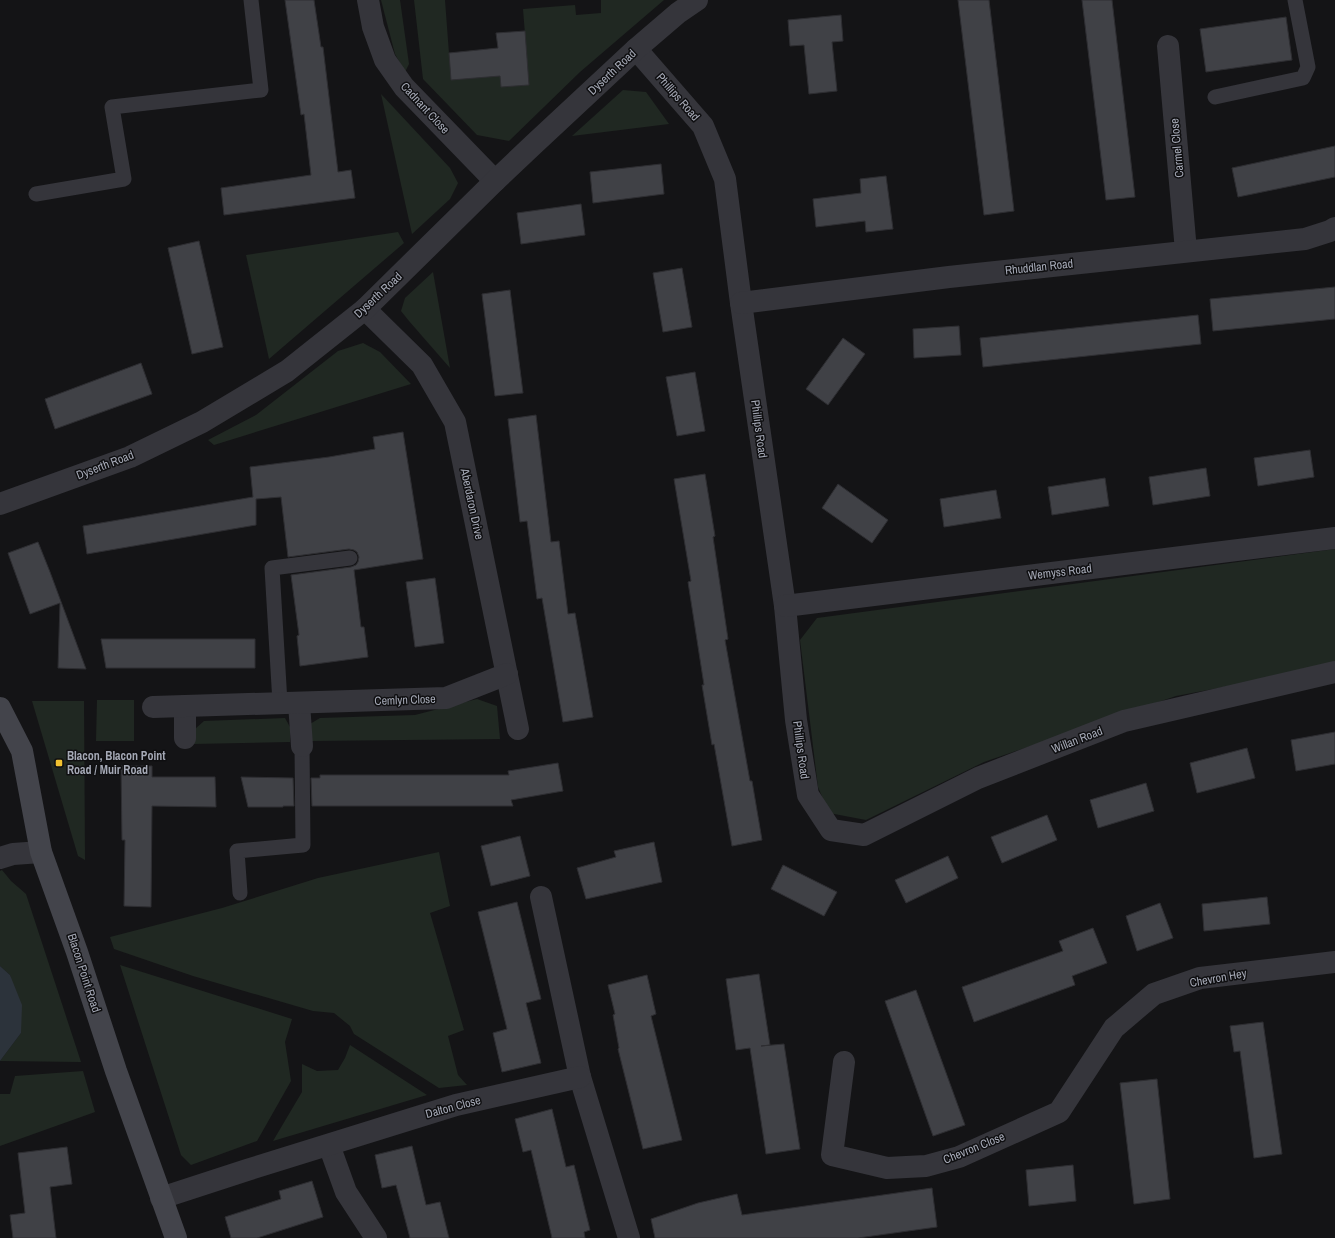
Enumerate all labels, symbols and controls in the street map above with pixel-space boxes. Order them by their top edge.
street label: Dyserth Road [585,46,639,98]
street label: Phillips Road [653,70,703,124]
street label: Cadnant Close [397,79,453,137]
street label: Carmel Close [1166,118,1188,178]
street label: Rhuddlan Road [1004,255,1074,279]
street label: Dyserth Road [351,269,405,321]
street label: Phillips Road [747,399,771,459]
street label: Dyserth Road [74,447,136,483]
street label: Aberdaron Drive [456,466,487,541]
street label: Wemyss Road [1027,560,1093,584]
street label: Cemlyn Close [374,691,436,709]
street label: Phillips Road [789,720,813,780]
street label: Willan Road [1049,723,1105,757]
place label: Blacon, Blacon Point Road / Muir Road [67,748,166,778]
marker: Blacon, Blacon Point Road / Muir Road [54,758,64,768]
street label: Blacon Point Road [64,932,104,1014]
street label: Chevron Hey [1188,965,1248,991]
street label: Dalton Close [424,1092,482,1122]
street label: Chevron Close [941,1128,1007,1168]

